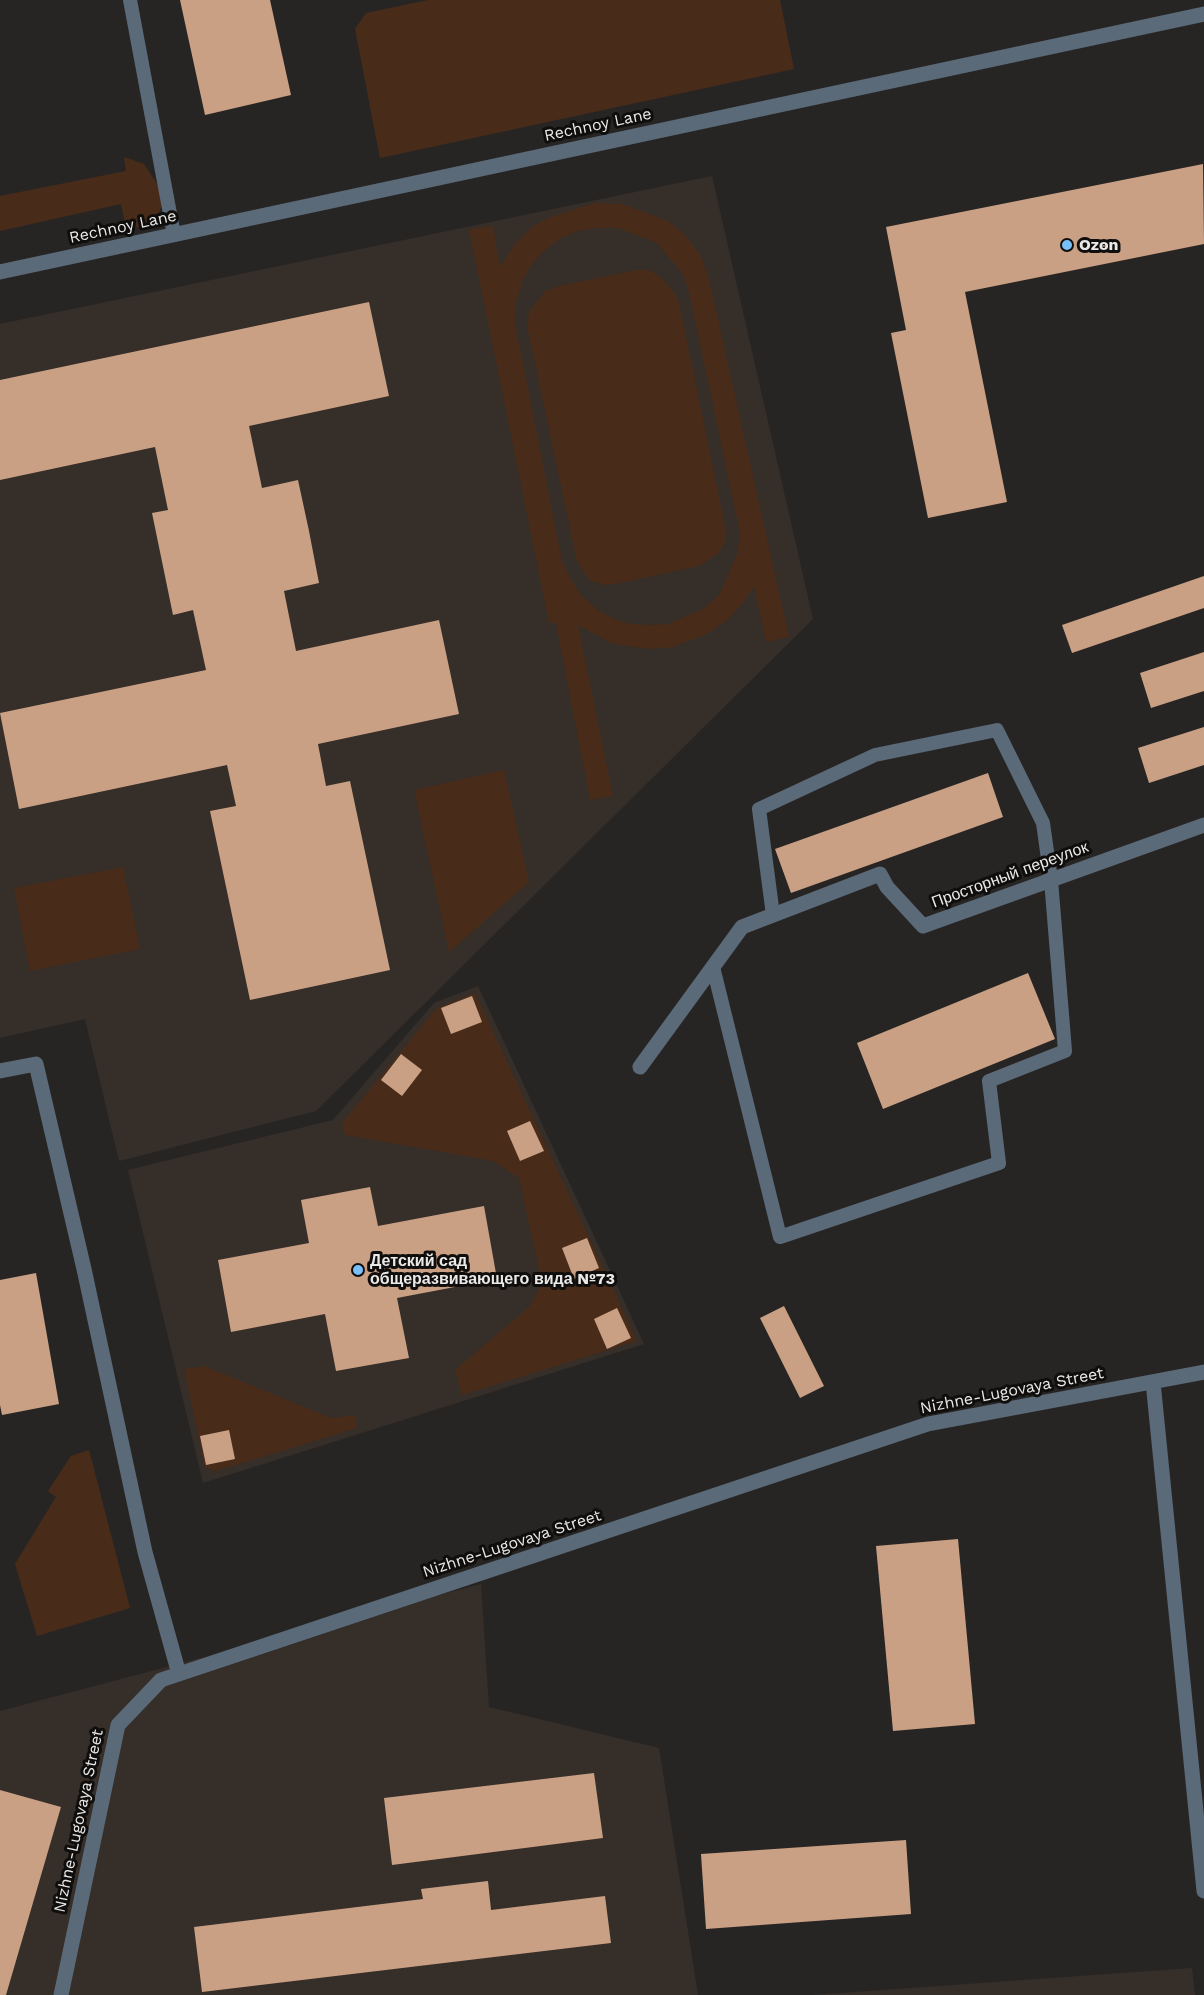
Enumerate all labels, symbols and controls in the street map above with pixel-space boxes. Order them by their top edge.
street label: Rechnoy Lane [543,104,653,146]
street label: Rechnoy Lane [68,206,178,248]
place label: Ozon [1079,235,1118,255]
marker: Ozon [1060,238,1074,252]
street label: Просторный переулок [929,838,1091,912]
place label: Детский сад общеразвивающего вида №73 [370,1251,615,1289]
marker: Детский сад общеразвивающего вида №73 [351,1263,365,1277]
street label: Nizhne-Lugovaya Street [919,1364,1105,1418]
street label: Nizhne-Lugovaya Street [420,1506,604,1582]
street label: Nizhne-Lugovaya Street [50,1728,108,1914]

